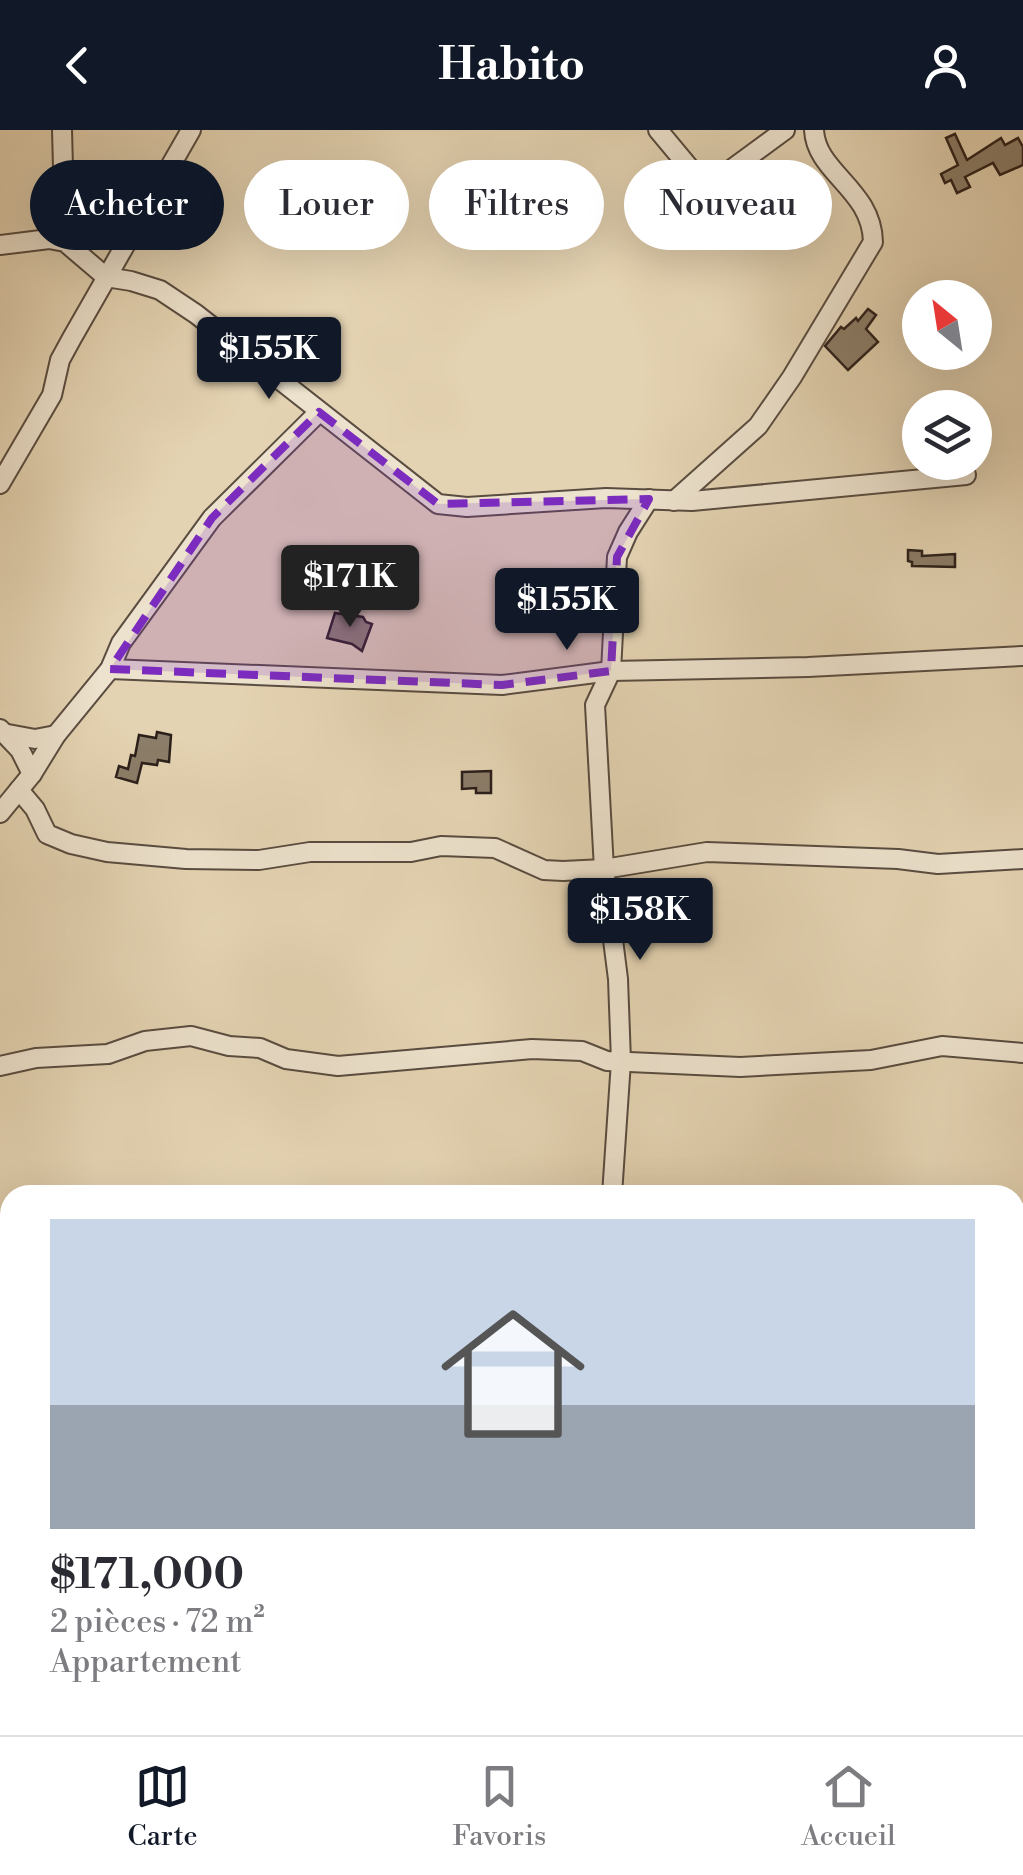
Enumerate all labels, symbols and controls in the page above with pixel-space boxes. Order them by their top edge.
text: Habito [438,37,585,94]
icon: back [50,38,105,93]
icon: person [918,38,973,93]
chip: Acheter [30,160,224,250]
chip: Louer [244,160,409,250]
chip: Filtres [429,160,604,250]
chip: Nouveau [624,160,832,250]
north arrow [902,280,992,370]
map controls [902,280,992,480]
pin: $155K [199,317,339,402]
text: $155K [219,329,319,369]
button: layers [902,390,992,480]
pin: $171K [280,545,420,630]
text: $171K [303,557,397,597]
pin: $155K [497,568,637,653]
text: $155K [517,580,617,620]
pin: $158K [570,878,710,963]
text: $158K [590,890,690,930]
icon: home [423,1284,603,1464]
text: $171,000 [50,1549,244,1602]
text: 2 pièces · 72 m² [50,1602,265,1642]
text: Appartement [50,1642,242,1682]
tab: Carte [127,1759,198,1854]
tab: Favoris [453,1759,546,1854]
tab: Accueil [801,1759,896,1854]

